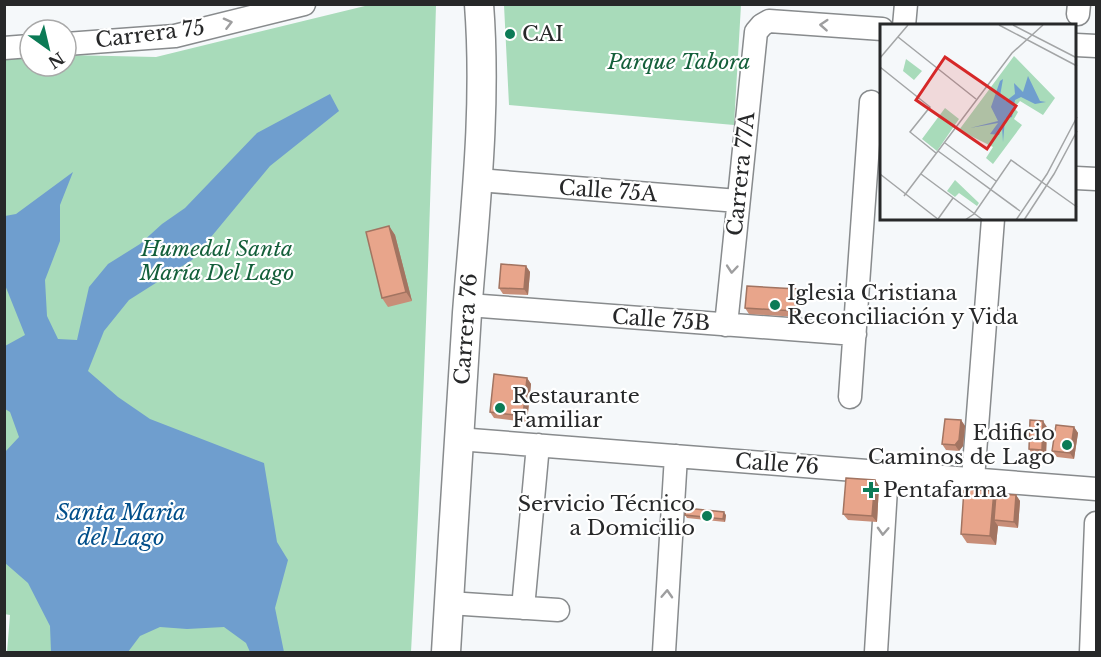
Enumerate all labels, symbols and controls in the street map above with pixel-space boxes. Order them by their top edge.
street label: Carrera 75 [94,14,206,54]
one-way arrow [222,17,232,30]
north arrow [18,18,78,78]
one-way arrow [819,19,828,32]
place label: CAI [522,21,564,47]
inset map [880,24,1077,220]
marker: CAI [503,27,517,41]
text: N [45,48,68,73]
park label: Parque Tabora [606,49,751,75]
street label: Carrera 77A [722,110,761,237]
street label: Calle 75A [558,175,659,207]
park label: Humedal Santa María Del Lago [139,236,294,286]
one-way arrow [726,265,739,274]
street label: Carrera 76 [449,272,483,386]
place label: Iglesia Cristiana Reconciliación y Vida [787,280,1019,330]
marker: Iglesia Cristiana Reconciliación y Vida [768,298,782,312]
street label: Calle 75B [611,304,711,336]
place label: Restaurante Familiar [512,383,640,433]
marker: Restaurante Familiar [493,401,507,415]
place label: Edificio Caminos de Lago [868,420,1055,470]
marker: Edificio Caminos de Lago [1060,438,1074,452]
street label: Calle 76 [734,448,820,480]
place label: Pentafarma [883,477,1008,503]
marker: Pentafarma [864,483,878,497]
place label: Servicio Técnico a Domicilio [517,491,695,541]
water label: Santa Maria del Lago [56,499,186,551]
marker: Servicio Técnico a Domicilio [700,509,714,523]
one-way arrow [877,526,890,535]
one-way arrow [661,590,674,599]

